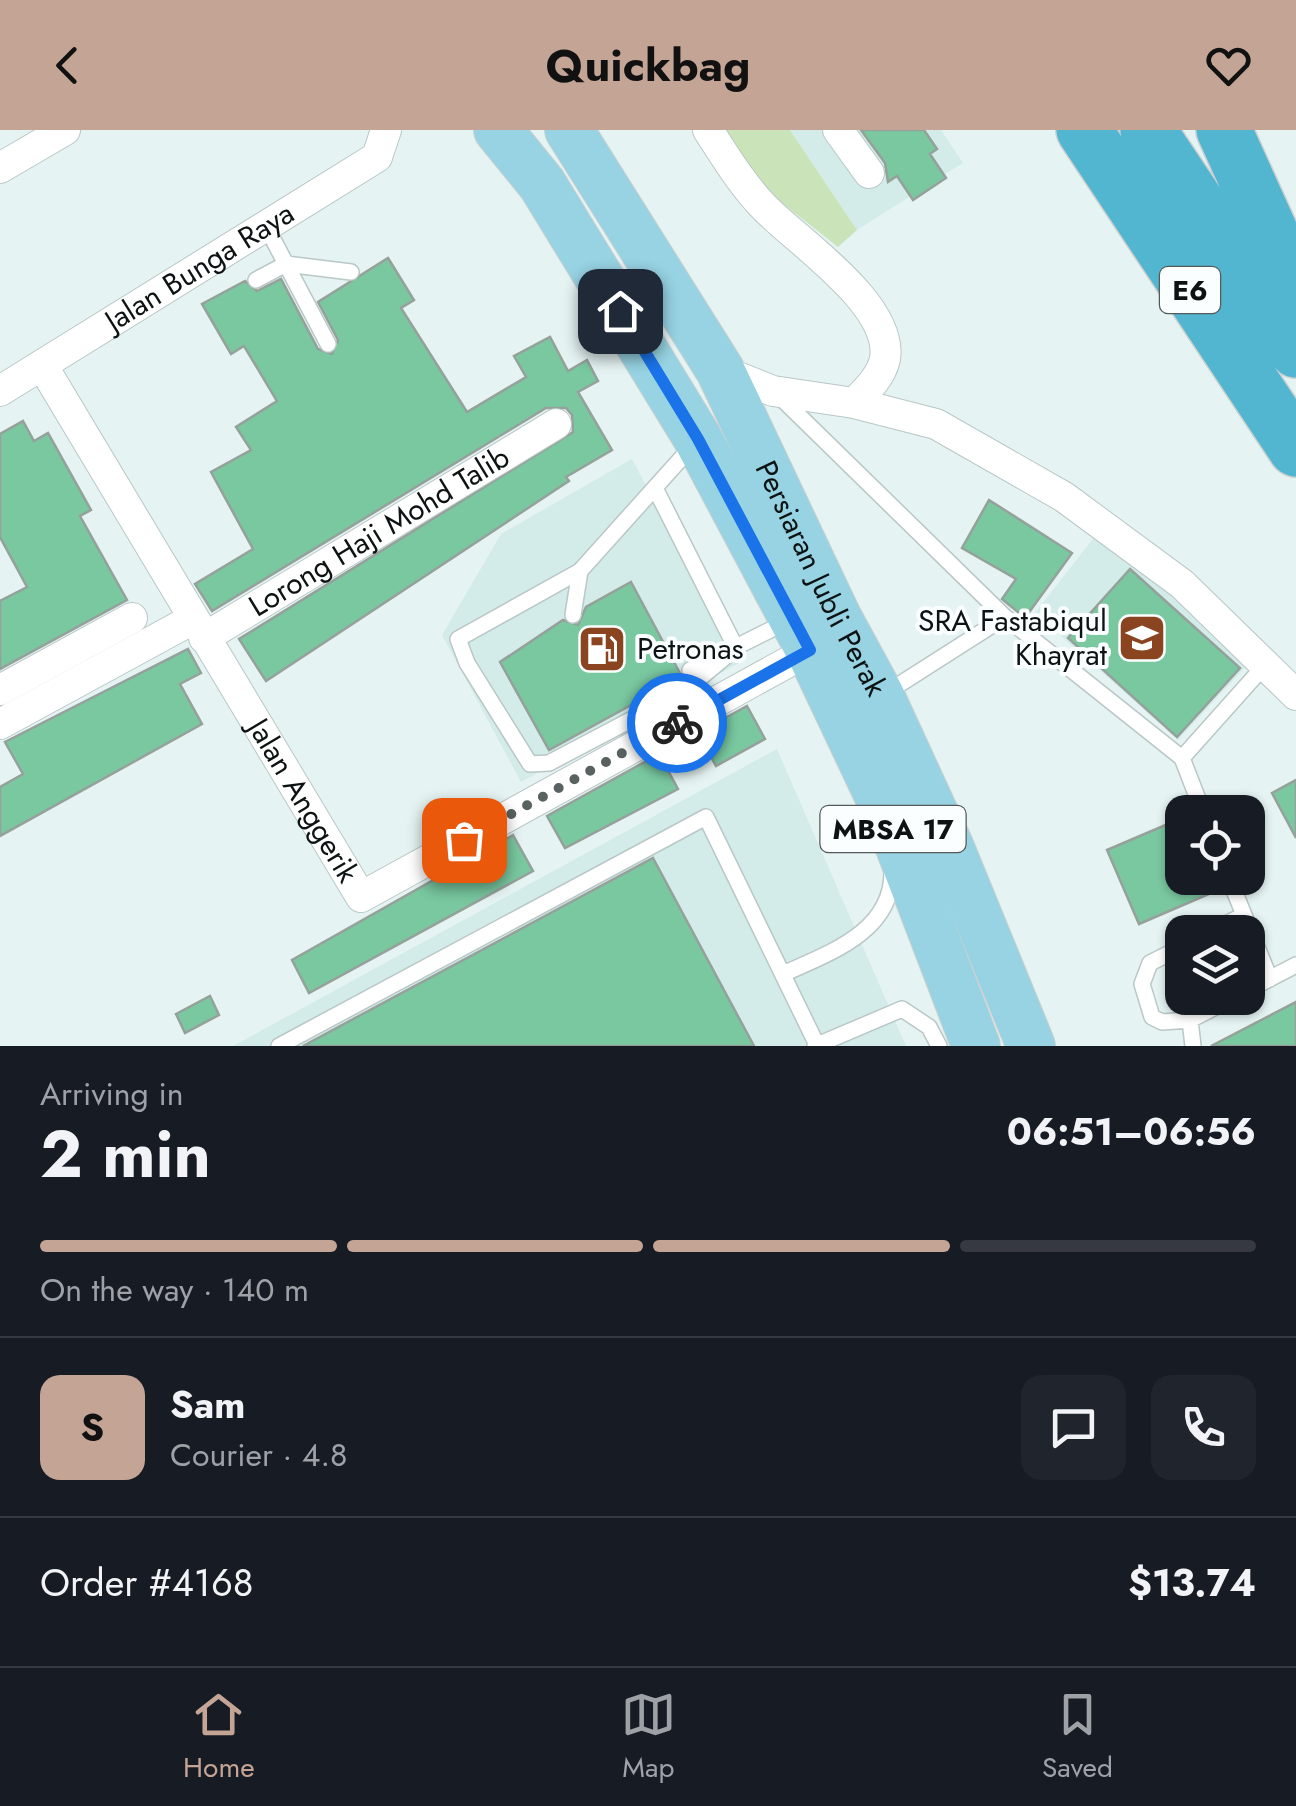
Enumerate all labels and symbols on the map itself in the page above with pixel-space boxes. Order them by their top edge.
street label: Jalan Bunga Raya [93,192,302,344]
road number: E6 [1160,267,1220,313]
pin [578,269,663,354]
street label: Lorong Haji Mohd Talib [240,435,517,627]
street label: Persiaran Jubli Perak [745,453,898,704]
place label: SRA Fastabiqul Khayrat [918,599,1108,676]
school or university icon: SRA Fastabiqul Khayrat [1116,612,1168,664]
fuel station icon: Petronas [576,623,628,675]
place label: Petronas [637,627,744,670]
courier [627,673,727,773]
street label: Jalan Anggerik [236,707,370,891]
pin [422,798,507,883]
road number: MBSA 17 [820,806,966,852]

